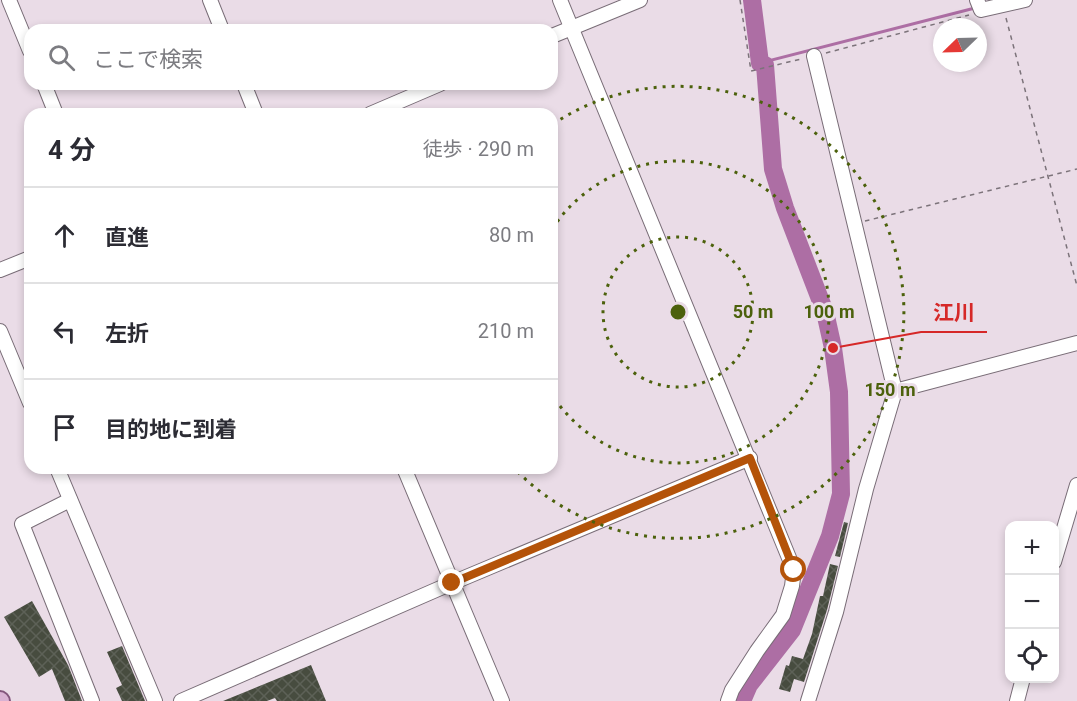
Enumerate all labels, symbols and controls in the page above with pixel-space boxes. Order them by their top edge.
north arrow [933,18,987,72]
search box [24,24,558,90]
icon: search [45,41,78,74]
text: ここで検索 [93,47,203,72]
text: 4 分 [48,135,95,165]
text: 徒歩 · 290 m [423,137,534,161]
icon: ahead [48,219,81,252]
text: 80 m [489,223,534,247]
text: 直進 [105,225,149,250]
callout: 江川 [921,293,987,332]
text: 50 m [733,301,773,322]
text: 100 m [803,301,855,322]
text: 江川 [933,301,975,325]
centre of rings [668,302,688,322]
icon: left [48,315,81,348]
text: 210 m [478,319,534,343]
text: 左折 [105,321,149,346]
text: 150 m [864,379,916,400]
icon: arrive [48,411,81,444]
text: 目的地に到着 [105,417,237,442]
map controls [1005,521,1059,683]
button: + [1005,521,1059,575]
route start [780,556,806,582]
route end [438,569,464,595]
button: − [1005,575,1059,629]
button: locate [1005,629,1059,683]

